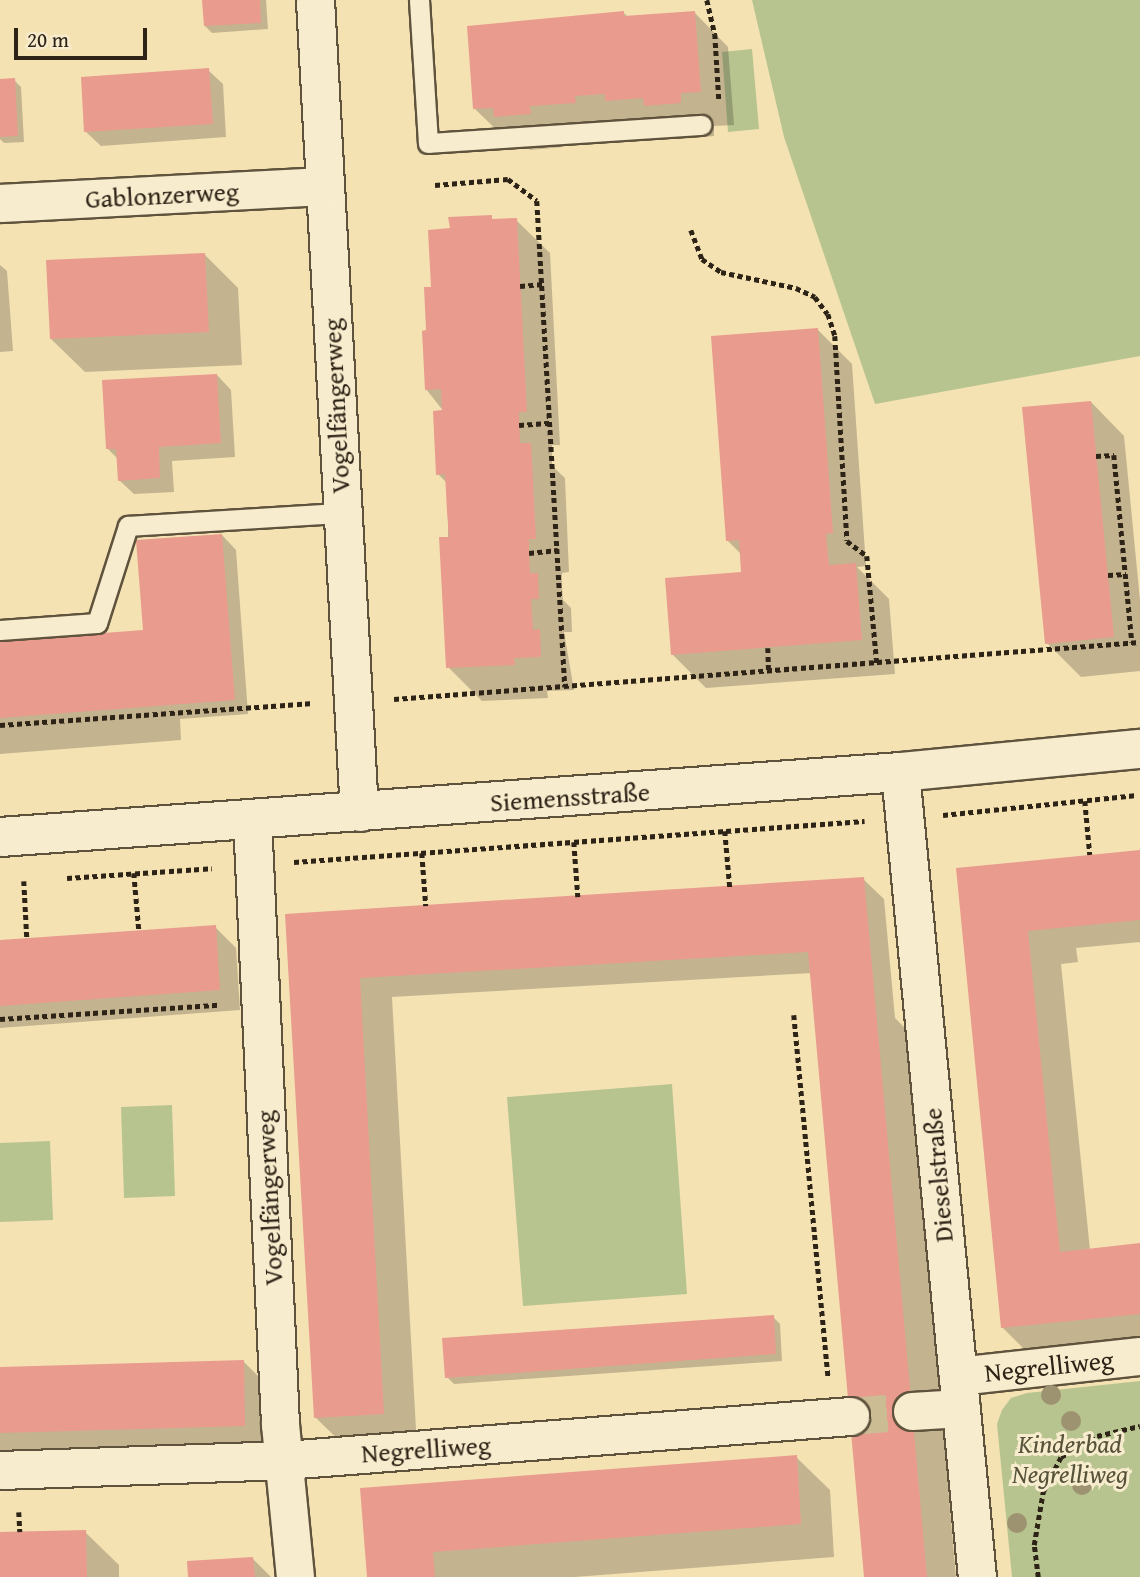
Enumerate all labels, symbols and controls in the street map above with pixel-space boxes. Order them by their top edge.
scale bar [18,14,150,58]
text: 20 m [27,24,69,55]
street label: Gablonzerweg [84,175,240,215]
street label: Vogelfängerweg [316,318,356,494]
street label: Siemensstraße [489,776,651,818]
street label: Dieselstraße [917,1106,959,1244]
street label: Vogelfängerweg [249,1110,289,1286]
street label: Negrelliweg [983,1344,1115,1388]
park label: Kinderbad Negrelliweg [1012,1428,1128,1490]
street label: Negrelliweg [360,1429,492,1469]

